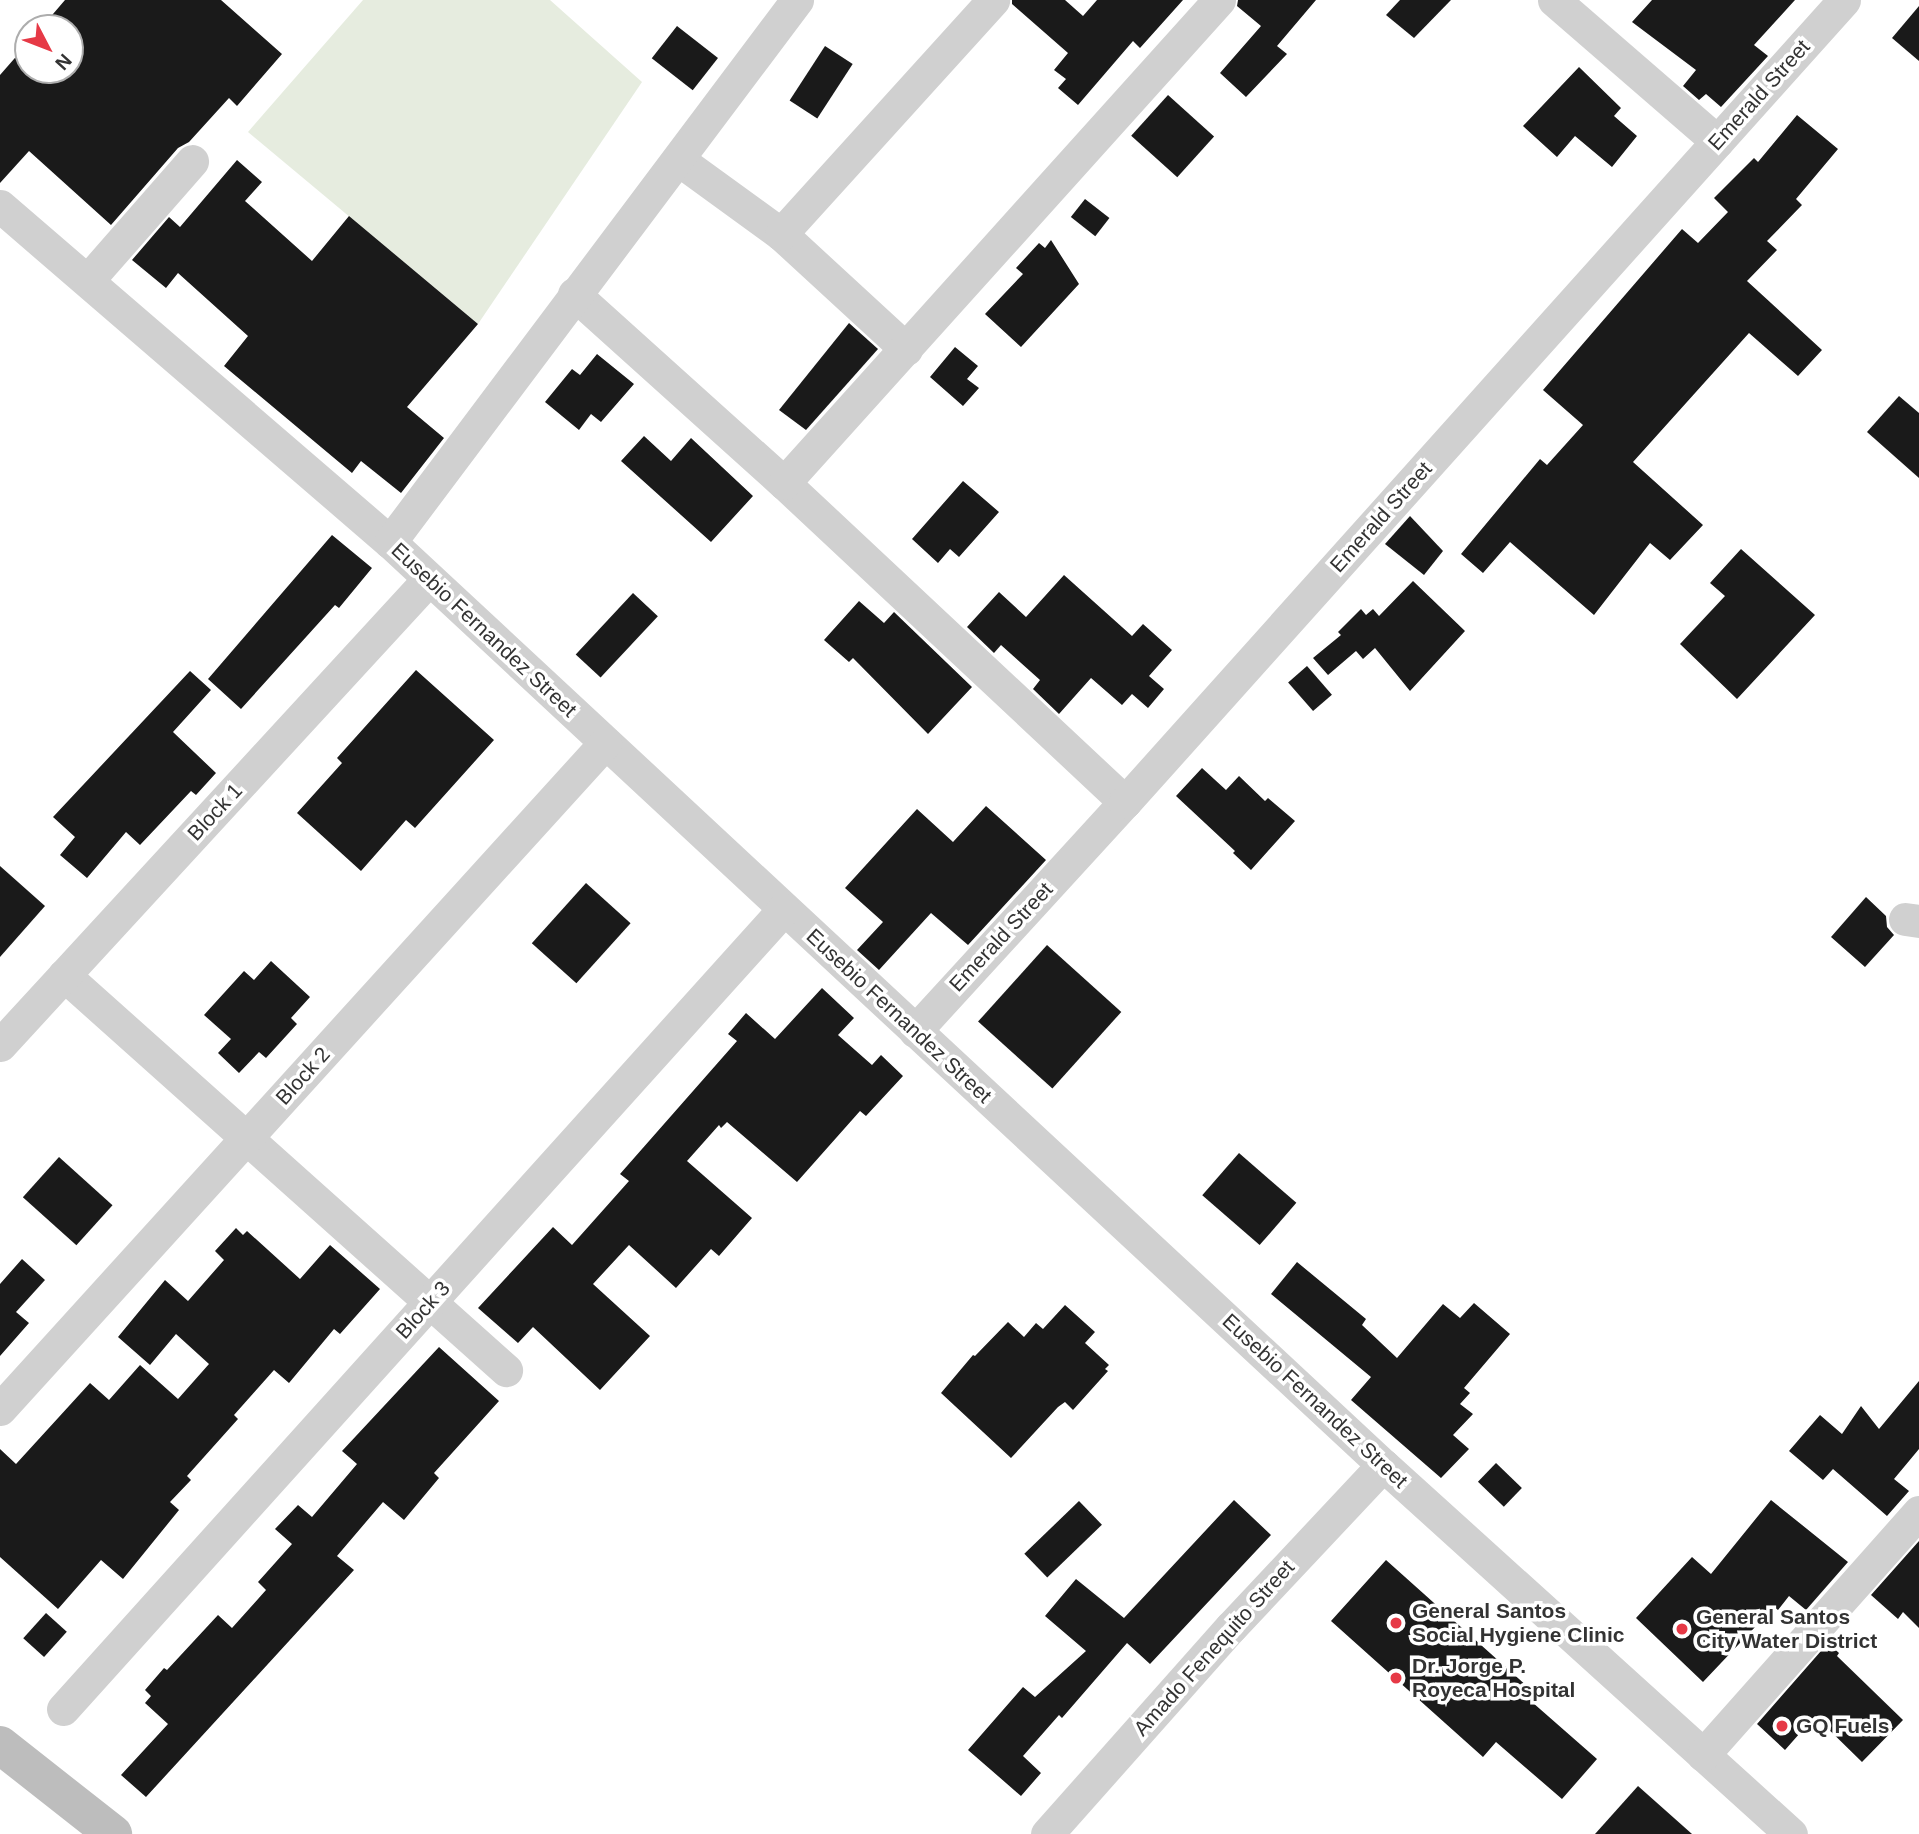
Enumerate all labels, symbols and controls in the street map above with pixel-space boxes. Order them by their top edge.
north arrow [14,14,84,84]
street label: Emerald Street [1703,35,1815,155]
text: N [51,50,76,74]
street label: Emerald Street [1325,457,1437,577]
street label: Eusebio Fernandez Street [386,538,582,722]
street label: Block 1 [182,778,248,846]
street label: Emerald Street [944,877,1058,997]
street label: Eusebio Fernandez Street [801,924,997,1108]
street label: Block 2 [271,1042,335,1110]
street label: Block 3 [391,1276,455,1344]
street label: Eusebio Fernandez Street [1217,1309,1413,1493]
street label: Amado Fenequito Street [1128,1555,1300,1741]
place label: General Santos Social Hygiene Clinic [1412,1598,1624,1648]
place label: General Santos City Water District [1696,1604,1877,1654]
marker: General Santos Social Hygiene Clinic [1386,1613,1406,1633]
marker: General Santos City Water District [1674,1621,1690,1637]
place label: Dr. Jorge P. Royeca Hospital [1412,1653,1575,1703]
marker: Dr. Jorge P. Royeca Hospital [1386,1668,1406,1688]
place label: GQ Fuels [1796,1713,1889,1739]
marker: GQ Fuels [1774,1718,1790,1734]

